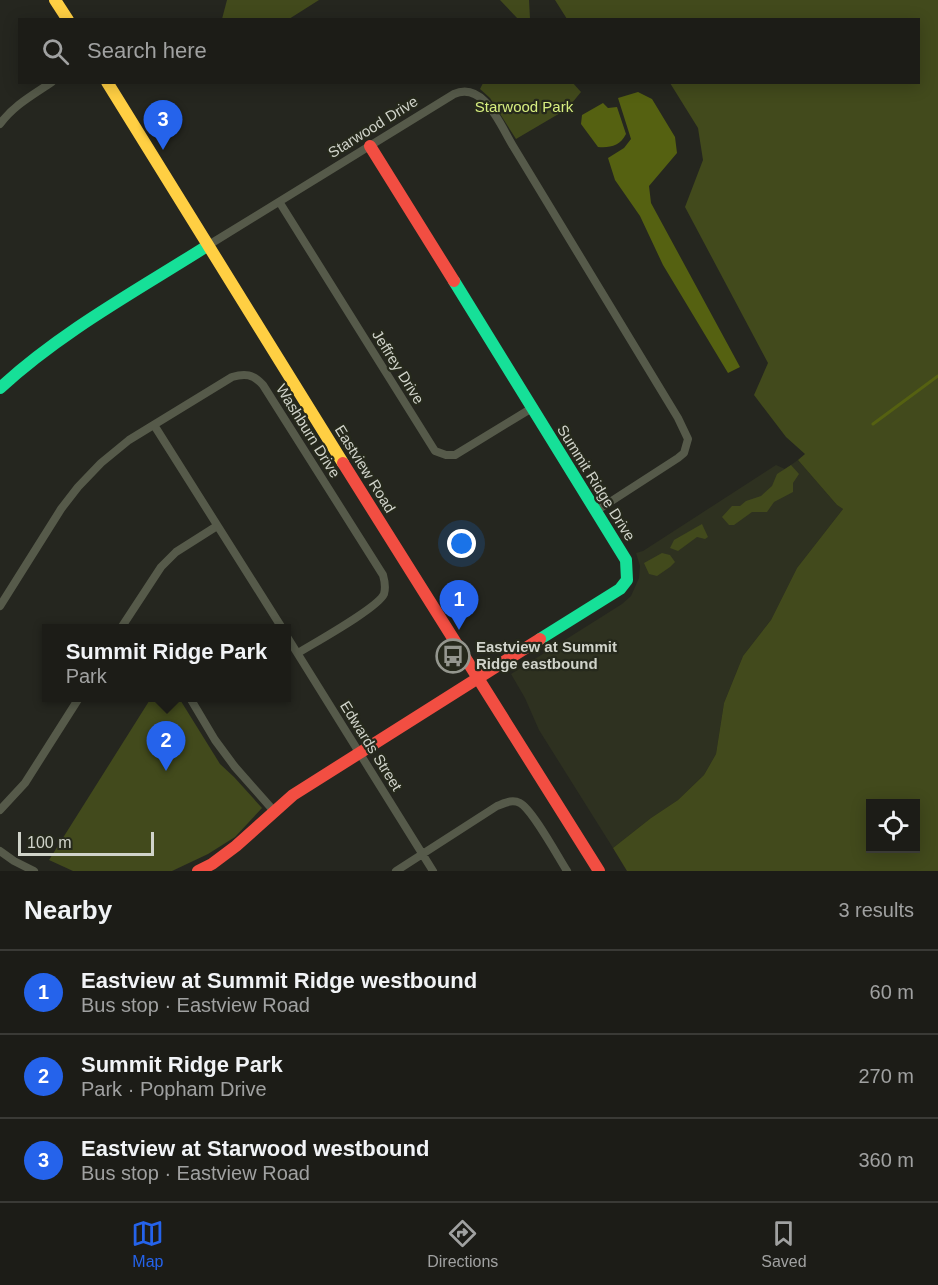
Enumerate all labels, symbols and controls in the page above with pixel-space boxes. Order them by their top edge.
search box [18,18,920,84]
icon: search [39,35,72,68]
text: Search here [87,38,207,63]
street label: Starwood Drive [325,92,421,161]
park label: Starwood Park [475,98,574,115]
pin: 3 [144,100,182,150]
street label: Jeffrey Drive [369,327,428,407]
street label: Washburn Drive [273,381,344,481]
street label: Eastview Road [332,422,399,516]
street label: Summit Ridge Drive [554,422,639,544]
your location [447,529,476,558]
pin: 1 [440,580,478,630]
popup [42,624,291,702]
bus stop icon: Eastview at Summit Ridge eastbound [435,638,471,674]
place label: Eastview at Summit Ridge eastbound [476,638,617,672]
text: Summit Ridge Park [66,639,267,664]
text: Park [66,665,107,687]
street label: Edwards Street [337,698,406,794]
pin: 2 [146,722,186,771]
map controls [866,799,920,853]
button: locate [866,799,920,853]
scale bar [18,829,154,856]
text: 100 m [27,834,71,851]
text: Nearby [24,895,112,925]
text: 3 results [838,899,914,921]
text: Eastview at Summit Ridge westbound [81,968,477,993]
text: 1 [38,981,49,1003]
text: 60 m [870,981,914,1003]
text: Bus stop · Eastview Road [81,994,310,1016]
text: Summit Ridge Park [81,1052,283,1077]
text: 2 [38,1065,49,1087]
text: 270 m [858,1065,914,1087]
text: Park · Popham Drive [81,1078,267,1100]
text: Eastview at Starwood westbound [81,1136,429,1161]
text: 3 [38,1149,49,1171]
text: 360 m [858,1149,914,1171]
text: Bus stop · Eastview Road [81,1162,310,1184]
tab: Map [131,1217,164,1271]
tab: Directions [427,1217,498,1271]
tab: Saved [761,1217,807,1271]

